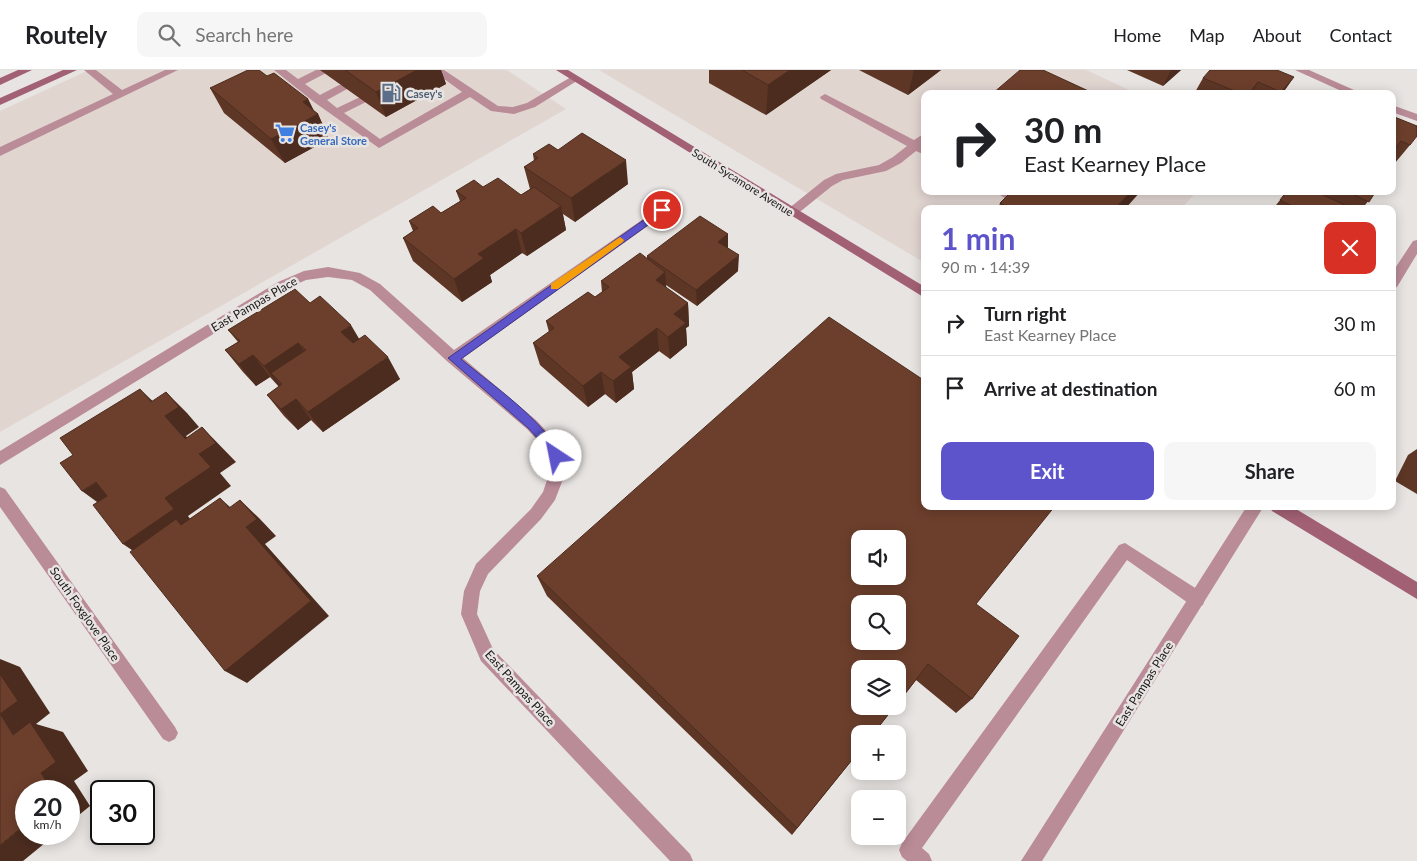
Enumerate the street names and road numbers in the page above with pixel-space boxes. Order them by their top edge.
street label: South Sycamore Avenue [690,146,796,219]
street label: East Pampas Place [208,273,300,335]
street label: South Foxglove Place [47,564,123,664]
street label: East Pampas Place [1112,639,1176,729]
street label: East Pampas Place [482,647,558,729]

